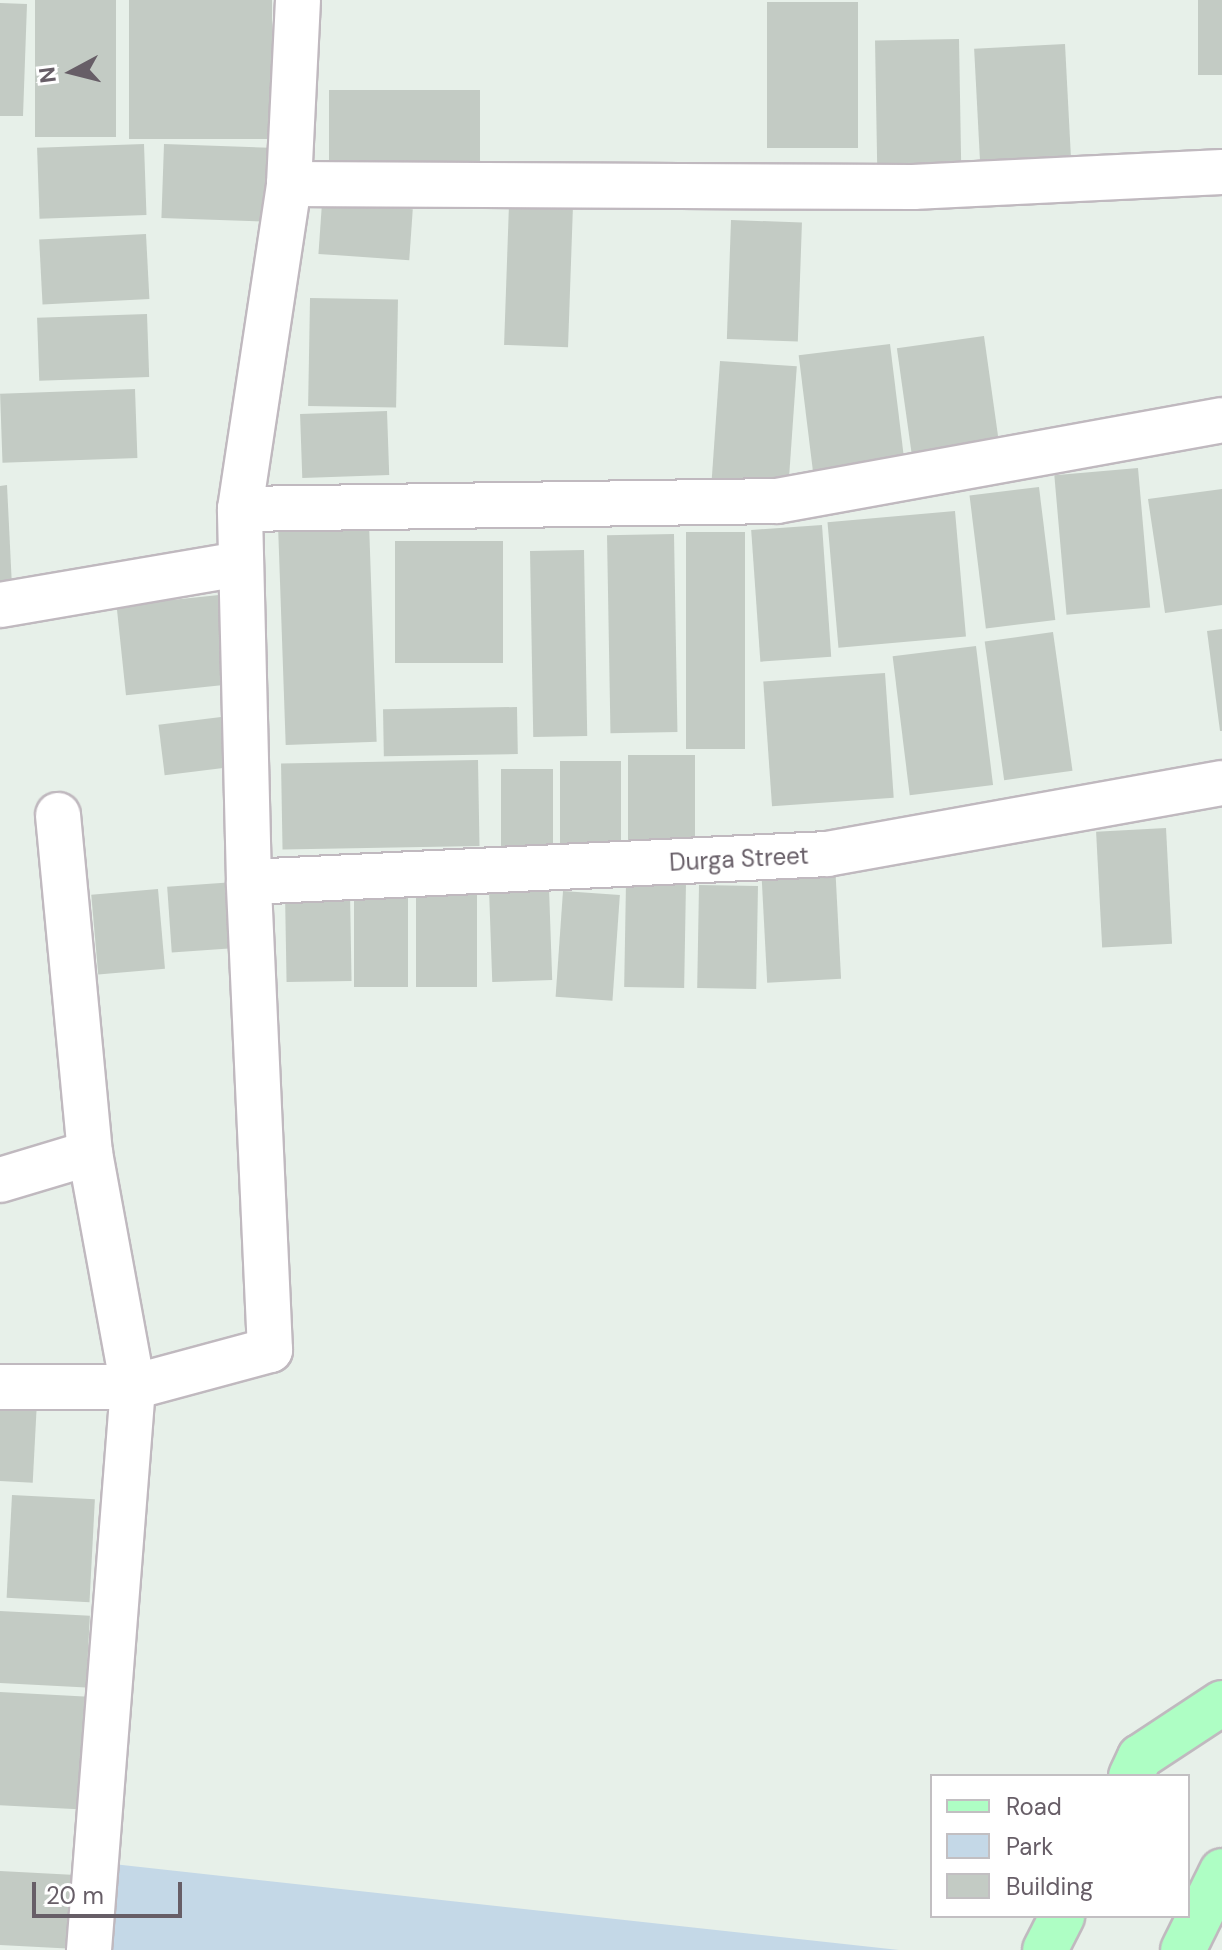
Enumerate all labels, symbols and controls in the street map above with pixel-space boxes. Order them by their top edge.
north arrow [32,32,112,112]
text: N [32,65,63,85]
street label: Durga Street [668,841,810,877]
legend [930,1774,1190,1918]
text: Road [1006,1791,1062,1822]
text: Park [1006,1831,1053,1862]
scale bar [36,1866,186,1916]
text: Building [1006,1871,1093,1902]
text: 20 m [46,1880,104,1911]

